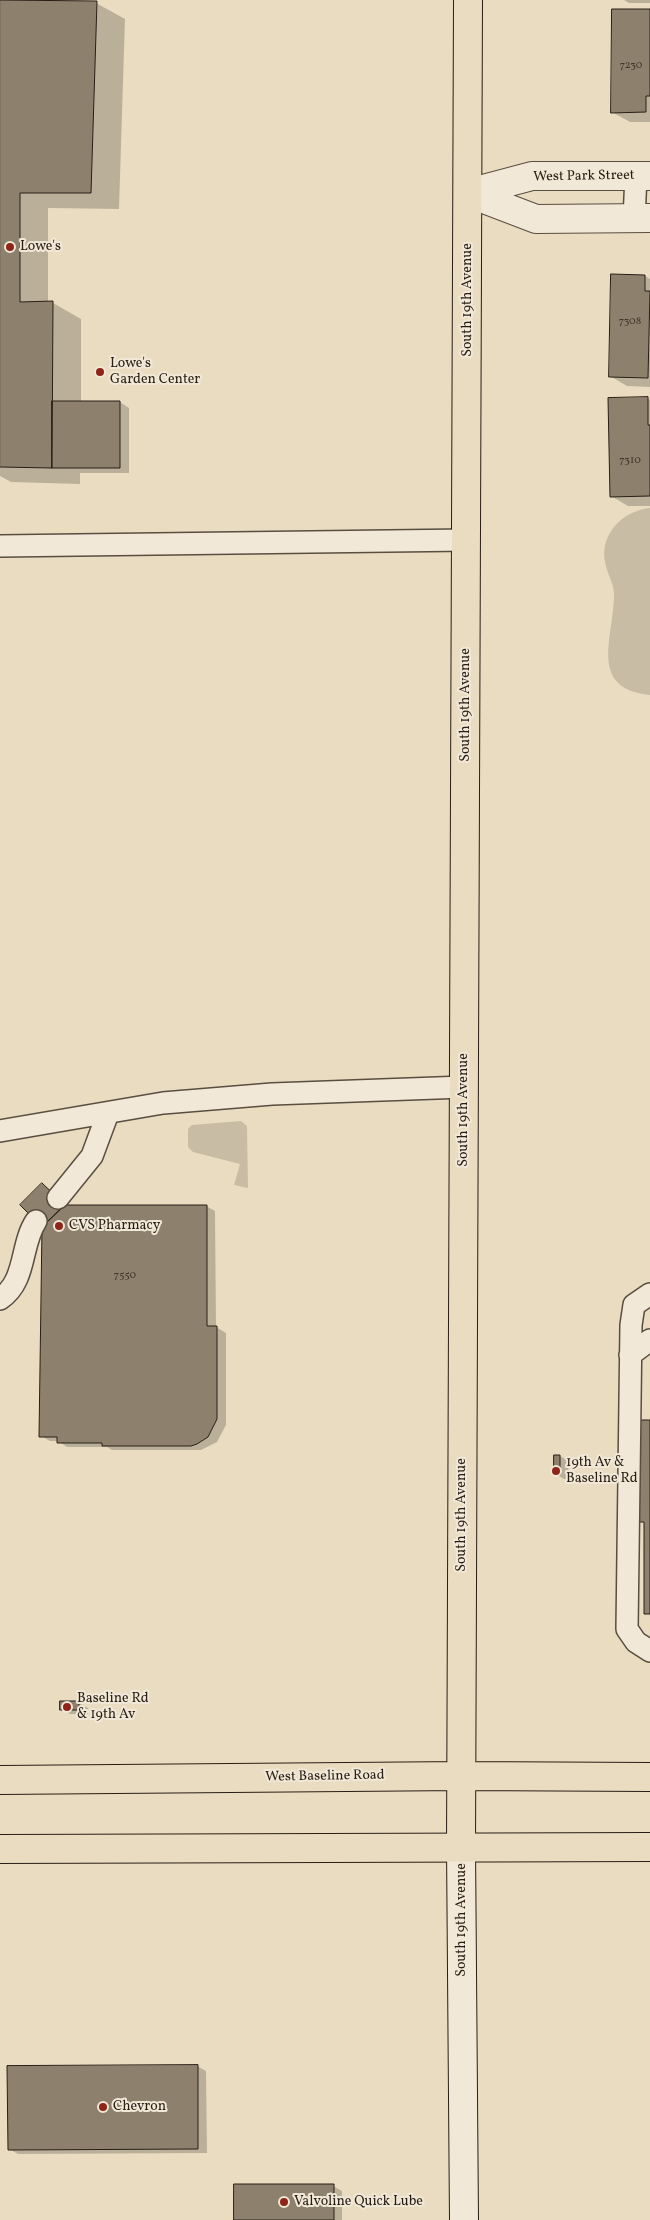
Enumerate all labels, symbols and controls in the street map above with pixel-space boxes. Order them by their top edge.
house number: 7230 [620,59,642,73]
street label: West Park Street [533,168,635,186]
place label: Lowe's [20,239,61,255]
marker: Lowe's [4,241,16,253]
street label: South 19th Avenue [460,243,476,357]
house number: 7308 [619,315,641,329]
place label: Lowe's Garden Center [110,356,200,388]
marker: Lowe's Garden Center [94,366,106,378]
house number: 7310 [619,454,641,468]
street label: South 19th Avenue [458,648,474,762]
street label: South 19th Avenue [456,1053,472,1167]
place label: CVS Pharmacy [69,1218,160,1234]
marker: CVS Pharmacy [53,1220,65,1232]
house number: 7550 [114,1269,136,1283]
place label: 19th Av & Baseline Rd [566,1455,638,1488]
street label: South 19th Avenue [454,1458,470,1572]
marker: 19th Av & Baseline Rd [550,1465,562,1477]
place label: Baseline Rd & 19th Av [77,1691,149,1724]
marker: Baseline Rd & 19th Av [61,1701,73,1713]
street label: West Baseline Road [265,1768,385,1786]
street label: South 19th Avenue [454,1863,470,1977]
place label: Chevron [113,2099,166,2115]
marker: Chevron [97,2101,109,2113]
place label: Valvoline Quick Lube [294,2194,423,2210]
marker: Valvoline Quick Lube [278,2196,290,2208]

